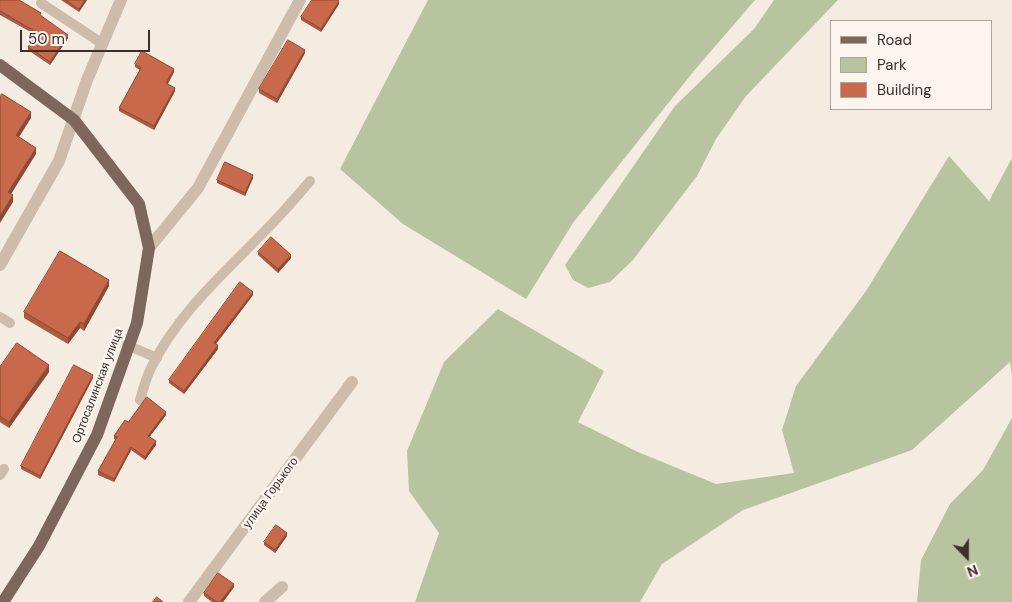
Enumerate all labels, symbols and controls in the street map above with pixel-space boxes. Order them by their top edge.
scale bar [22,20,152,52]
legend [830,20,992,110]
text: 50 m [28,29,65,49]
text: Road [877,30,912,50]
text: Park [877,55,907,75]
text: Building [877,80,932,100]
street label: Ортосалинская улица [69,327,127,445]
street label: улица Горького [240,455,302,531]
north arrow [942,532,992,582]
text: N [965,561,981,581]

